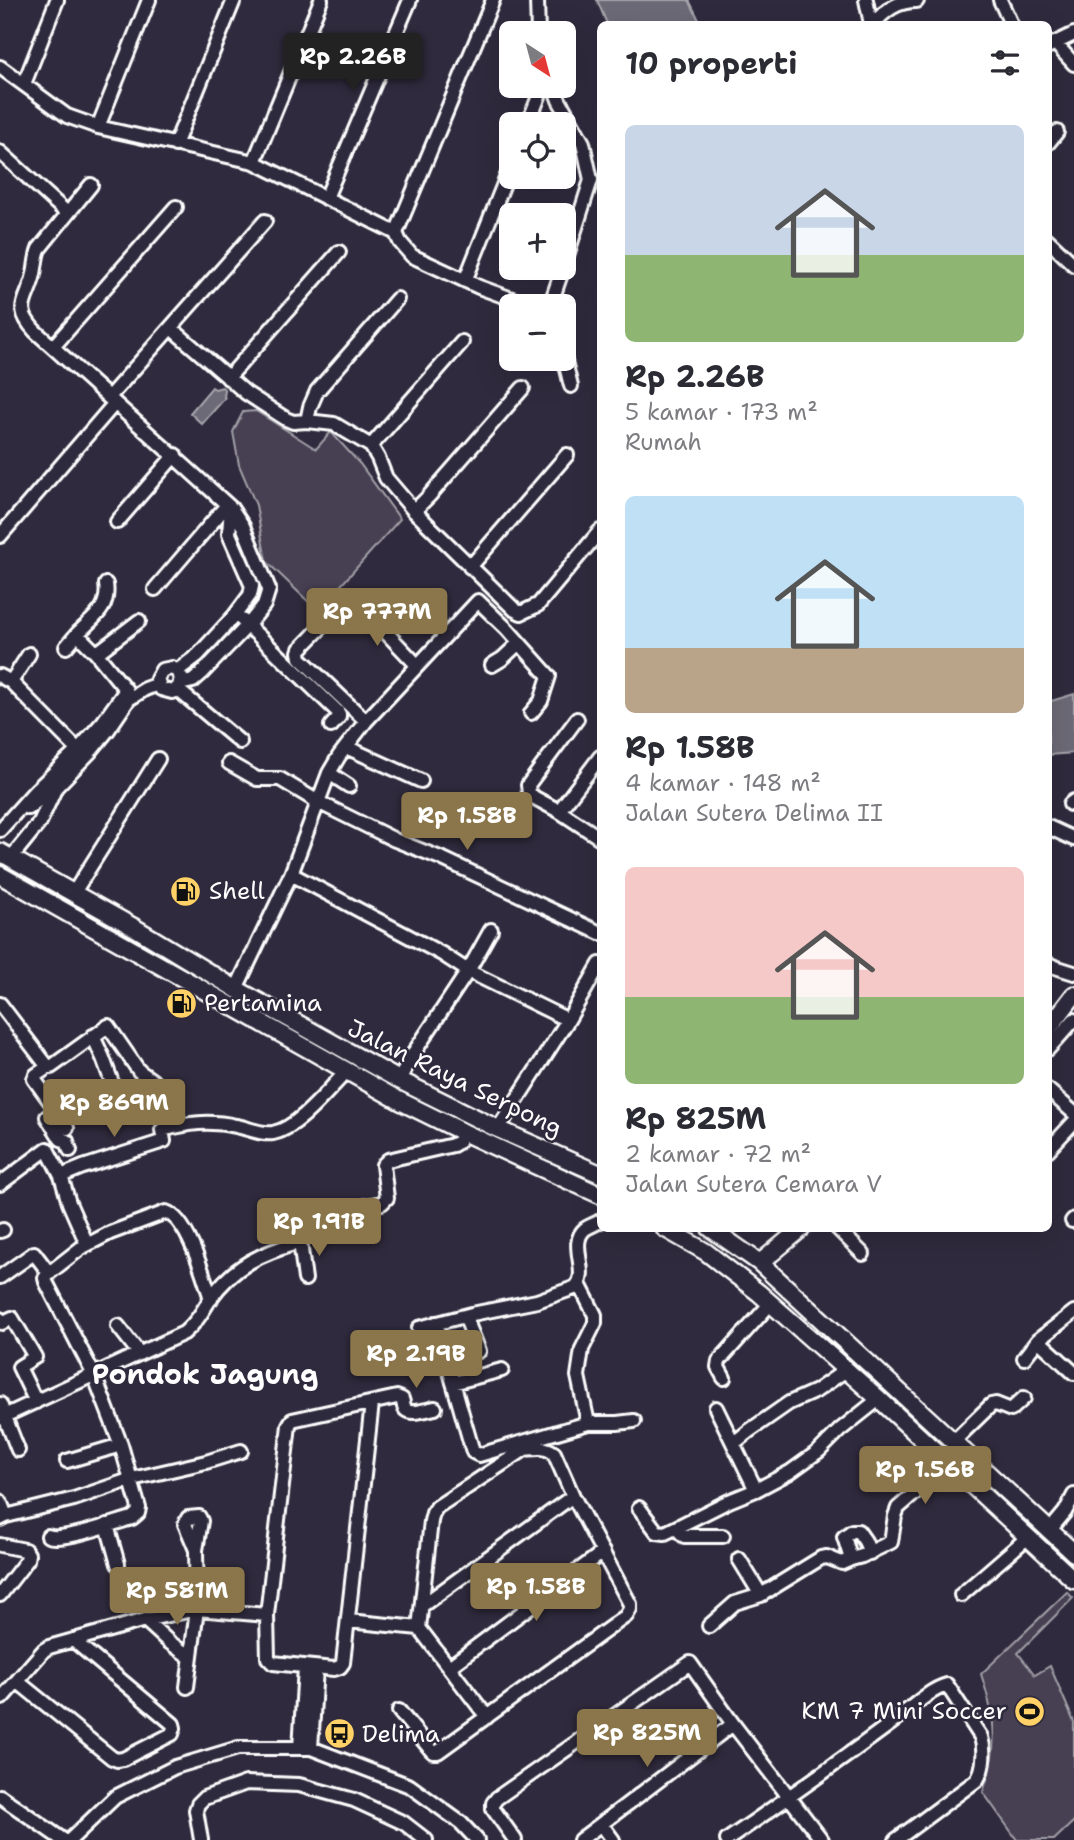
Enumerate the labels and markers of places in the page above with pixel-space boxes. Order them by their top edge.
pin: Rp 2.26B [281,34,425,93]
pin: Rp 777M [312,588,442,648]
pin: Rp 1.58B [395,792,539,852]
fuel station icon: Shell [169,874,203,908]
place label: Shell [209,875,266,907]
fuel station icon: Pertamina [164,986,198,1020]
place label: Pertamina [204,987,322,1019]
pin: Rp 869M [49,1080,179,1139]
pin: Rp 1.91B [247,1198,391,1258]
pin: Rp 2.19B [344,1330,488,1390]
pin: Rp 1.56B [853,1446,997,1506]
pin: Rp 1.58B [464,1564,608,1623]
pin: Rp 581M [112,1568,242,1627]
sports icon: KM 7 Mini Soccer [1013,1694,1047,1728]
place label: KM 7 Mini Soccer [801,1695,1007,1727]
pin: Rp 825M [582,1710,712,1769]
bus stop icon: Delima [322,1717,356,1751]
place label: Delima [362,1718,440,1750]

